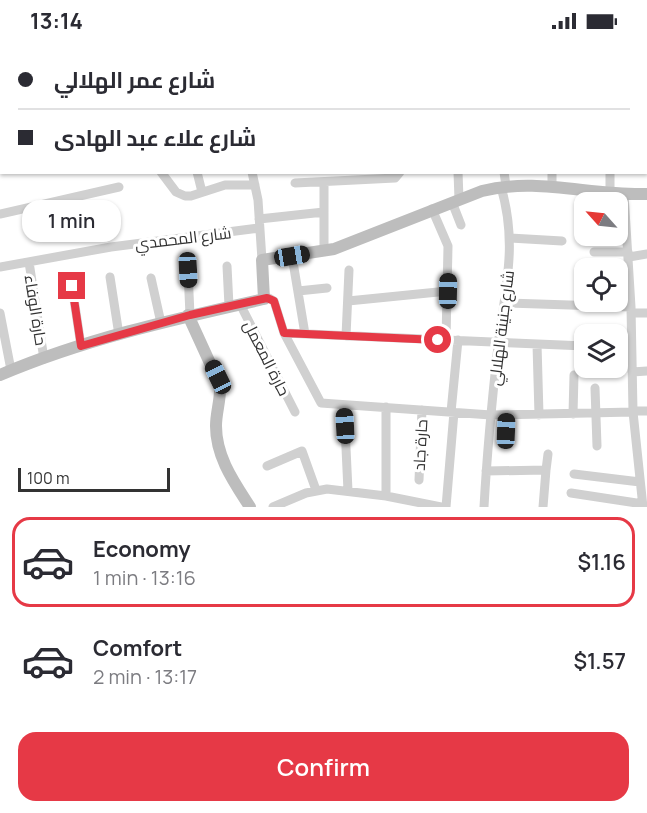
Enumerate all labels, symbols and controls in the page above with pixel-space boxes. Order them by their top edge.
text: 13:14 [30,6,83,36]
text: شارع عمر الهلالي [54,65,215,95]
text: شارع علاء عبد الهادى [54,123,256,153]
north arrow [574,192,628,246]
map controls [574,192,628,378]
callout: 1 min [22,199,122,241]
text: 1 min [48,207,95,234]
street label: شارع المحمدي [133,221,233,258]
car [273,244,311,268]
car [178,252,198,288]
button: locate [574,258,628,312]
street label: شارع جنينة الهلالي [483,269,522,387]
route end [58,272,85,299]
street label: حارة الوفاء [20,273,52,347]
car [439,273,457,309]
street label: حارة المعمل [239,316,295,400]
button: layers [574,324,628,378]
route start [424,326,451,353]
car [202,357,234,397]
car [335,408,355,444]
car [496,413,516,449]
street label: حارة جاد [408,419,432,471]
scale bar [18,465,170,492]
text: 100 m [27,467,70,489]
text: Economy [93,534,191,564]
icon: car [21,535,75,589]
text: $1.16 [577,547,626,577]
text: 1 min · 13:16 [93,564,196,591]
text: Comfort [93,633,182,663]
icon: car [21,634,75,688]
text: $1.57 [573,646,626,676]
text: 2 min · 13:17 [93,663,197,690]
button: Confirm [18,732,629,801]

